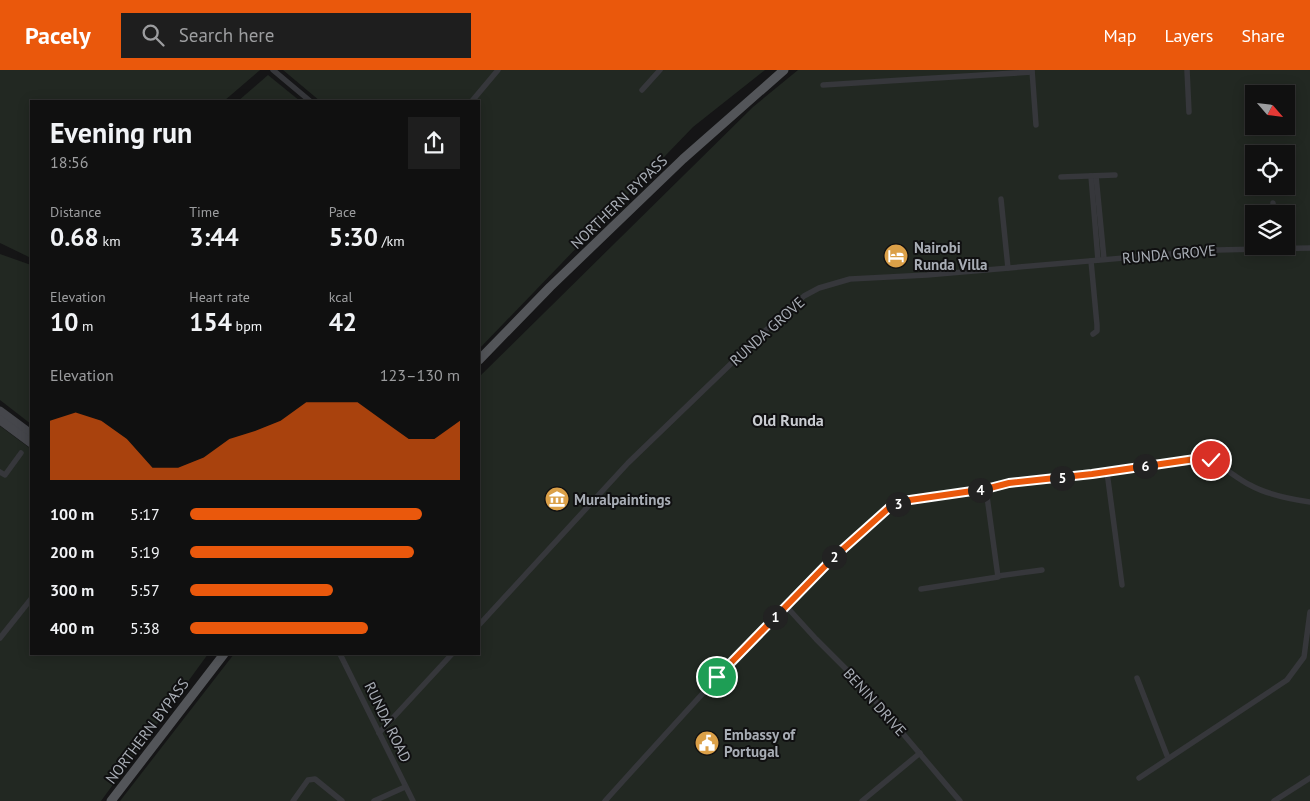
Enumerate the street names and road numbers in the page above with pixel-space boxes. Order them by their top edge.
street label: NORTHERN BYPASS [567,151,671,253]
street label: RUNDA GROVE [1121,240,1217,268]
street label: RUNDA GROVE [726,292,808,370]
street label: BENIN DRIVE [839,664,911,740]
street label: NORTHERN BYPASS [101,675,193,787]
street label: RUNDA ROAD [360,679,416,765]

